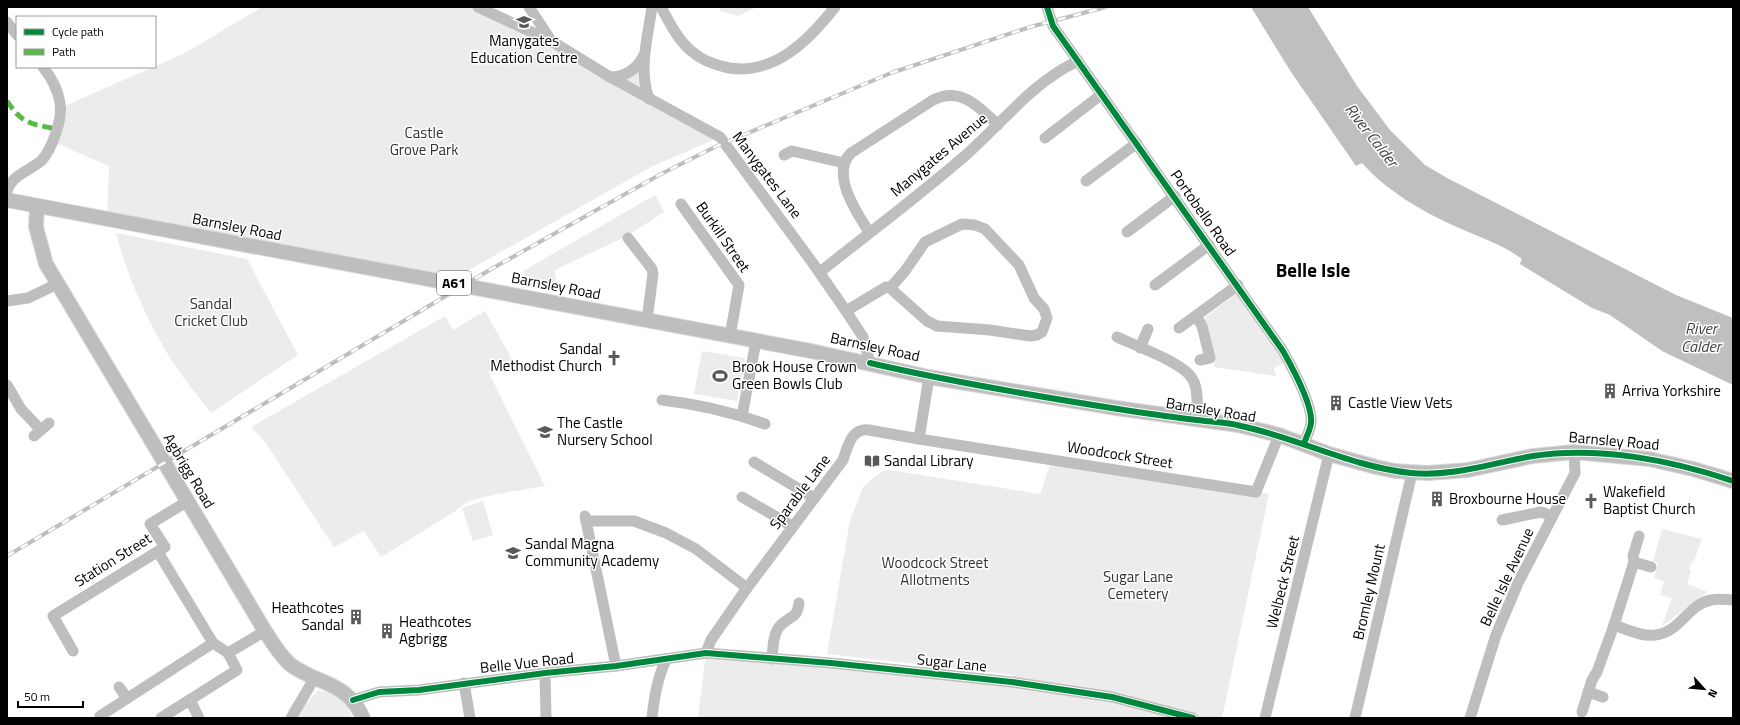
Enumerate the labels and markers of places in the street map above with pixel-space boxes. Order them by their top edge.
school or university icon: Manygates Education Centre [515,13,533,31]
place label: Manygates Education Centre [470,29,578,69]
place label: Sandal Methodist Church [490,337,602,377]
church icon: Sandal Methodist Church [605,349,623,367]
place label: Brook House Crown Green Bowls Club [732,355,857,395]
sports icon: Brook House Crown Green Bowls Club [711,367,729,385]
place label: Arriva Yorkshire [1622,379,1721,402]
building icon: Arriva Yorkshire [1601,382,1619,400]
place label: Castle View Vets [1348,391,1453,414]
building icon: Castle View Vets [1327,394,1345,412]
place label: The Castle Nursery School [557,411,653,451]
school or university icon: The Castle Nursery School [536,423,554,441]
place label: Sandal Library [884,449,973,472]
library icon: Sandal Library [863,452,881,470]
place label: Wakefield Baptist Church [1603,480,1696,520]
place label: Broxbourne House [1449,487,1566,510]
building icon: Broxbourne House [1428,490,1446,508]
church icon: Wakefield Baptist Church [1582,492,1600,510]
place label: Sandal Magna Community Academy [525,532,659,572]
school or university icon: Sandal Magna Community Academy [504,544,522,562]
place label: Heathcotes Sandal [271,596,344,636]
building icon: Heathcotes Sandal [347,608,365,626]
place label: Heathcotes Agbrigg [399,610,472,650]
building icon: Heathcotes Agbrigg [378,622,396,640]

